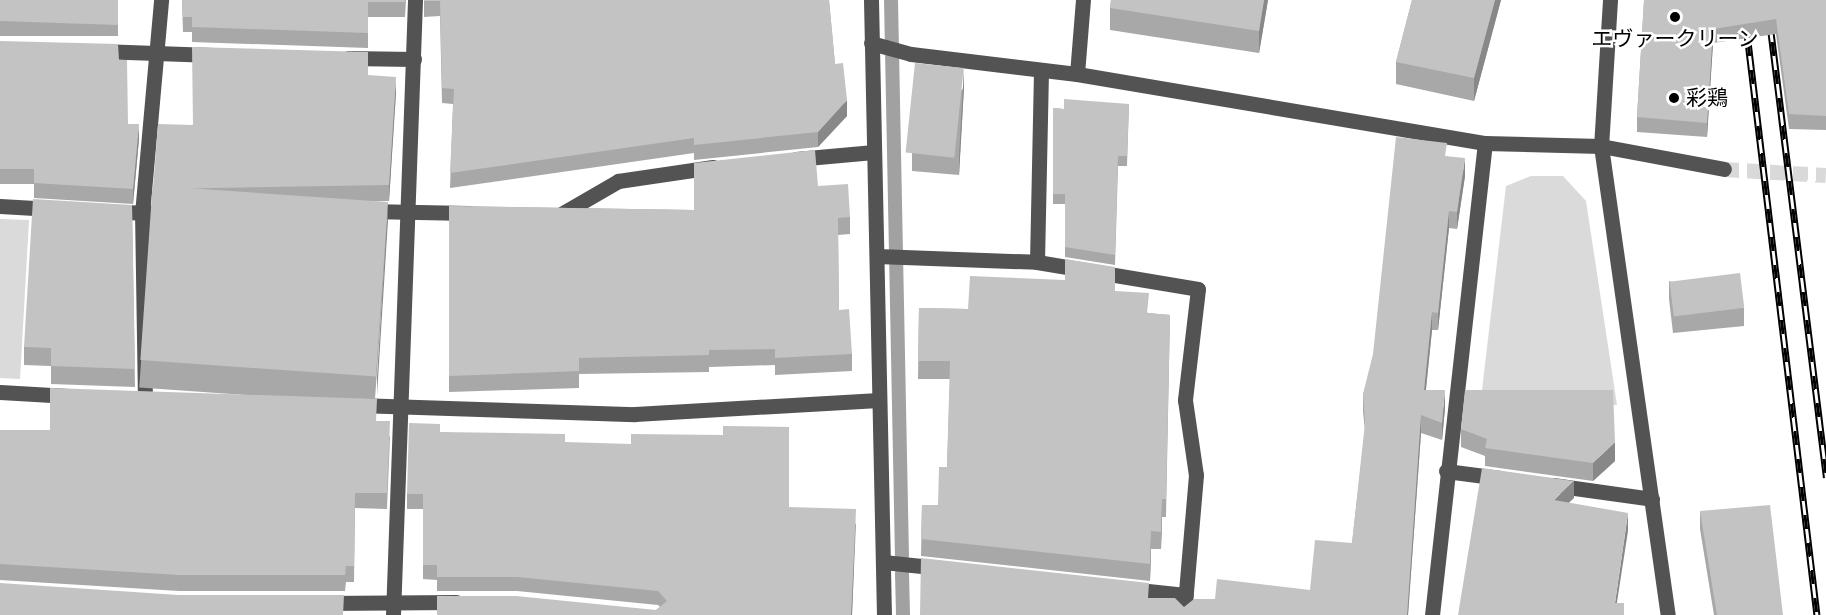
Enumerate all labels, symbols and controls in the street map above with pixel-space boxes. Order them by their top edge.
marker: エヴァークリーン [1668,10,1682,24]
place label: エヴァークリーン [1591,26,1759,52]
place label: 彩鶏 [1686,85,1728,111]
marker: 彩鶏 [1667,91,1681,105]

